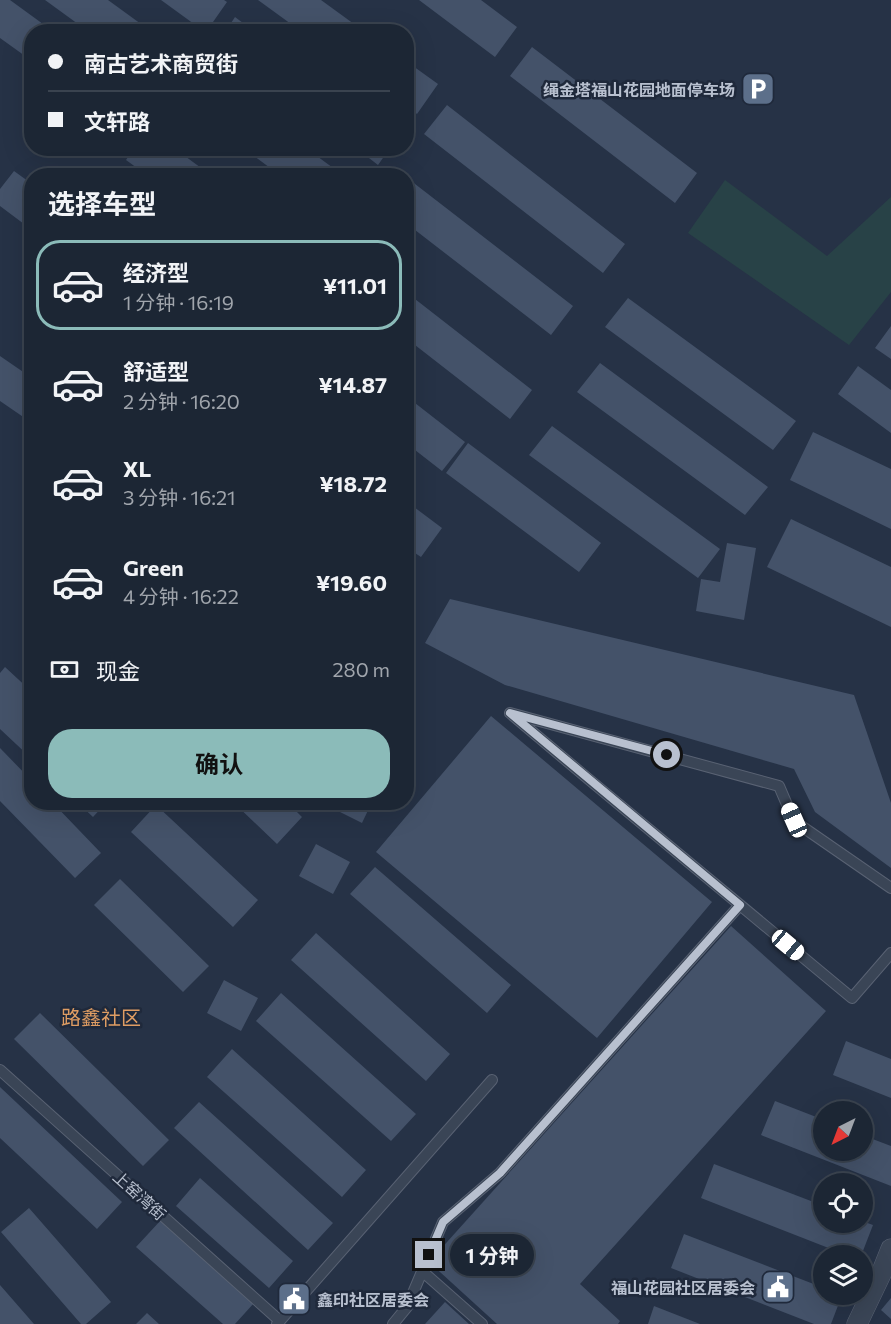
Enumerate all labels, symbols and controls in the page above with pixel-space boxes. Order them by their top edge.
text: 南古艺术商贸街 [84,50,238,77]
parking icon: 绳金塔福山花园地面停车场 [740,71,776,107]
place label: 绳金塔福山花园地面停车场 [543,80,735,99]
text: 文轩路 [84,108,150,135]
text: 选择车型 [48,187,156,220]
icon: car [51,258,105,312]
text: 经济型 [123,259,189,286]
text: ¥11.01 [323,272,387,299]
text: 1 分钟 · 16:19 [123,290,234,314]
icon: car [51,357,105,411]
text: 舒适型 [123,358,189,385]
text: ¥14.87 [319,371,387,398]
text: 2 分钟 · 16:20 [123,389,240,413]
text: XL [123,455,151,482]
icon: car [51,456,105,510]
text: ¥18.72 [319,470,387,497]
text: 3 分钟 · 16:21 [123,485,236,509]
text: Green [123,554,184,581]
icon: car [51,555,105,609]
text: ¥19.60 [316,569,387,596]
text: 4 分钟 · 16:22 [123,584,239,608]
icon: cash [48,653,81,686]
text: 现金 [96,657,140,684]
text: 280 m [332,657,390,681]
button: 确认 [48,729,390,798]
route start [653,741,680,768]
car [778,800,810,840]
car [768,927,808,963]
district label: 路鑫社区 [61,1005,141,1029]
north arrow [813,1101,873,1161]
map controls [813,1101,873,1305]
street label: 上窑湾街 [110,1167,170,1223]
button: locate [813,1173,873,1233]
callout: 1 分钟 [450,1234,534,1276]
route end [415,1241,442,1268]
text: 1 分钟 [466,1243,518,1267]
button: layers [813,1245,873,1305]
public building icon: 福山花园社区居委会 [760,1269,796,1305]
place label: 福山花园社区居委会 [611,1278,755,1297]
public building icon: 鑫印社区居委会 [276,1281,312,1317]
place label: 鑫印社区居委会 [317,1290,429,1309]

